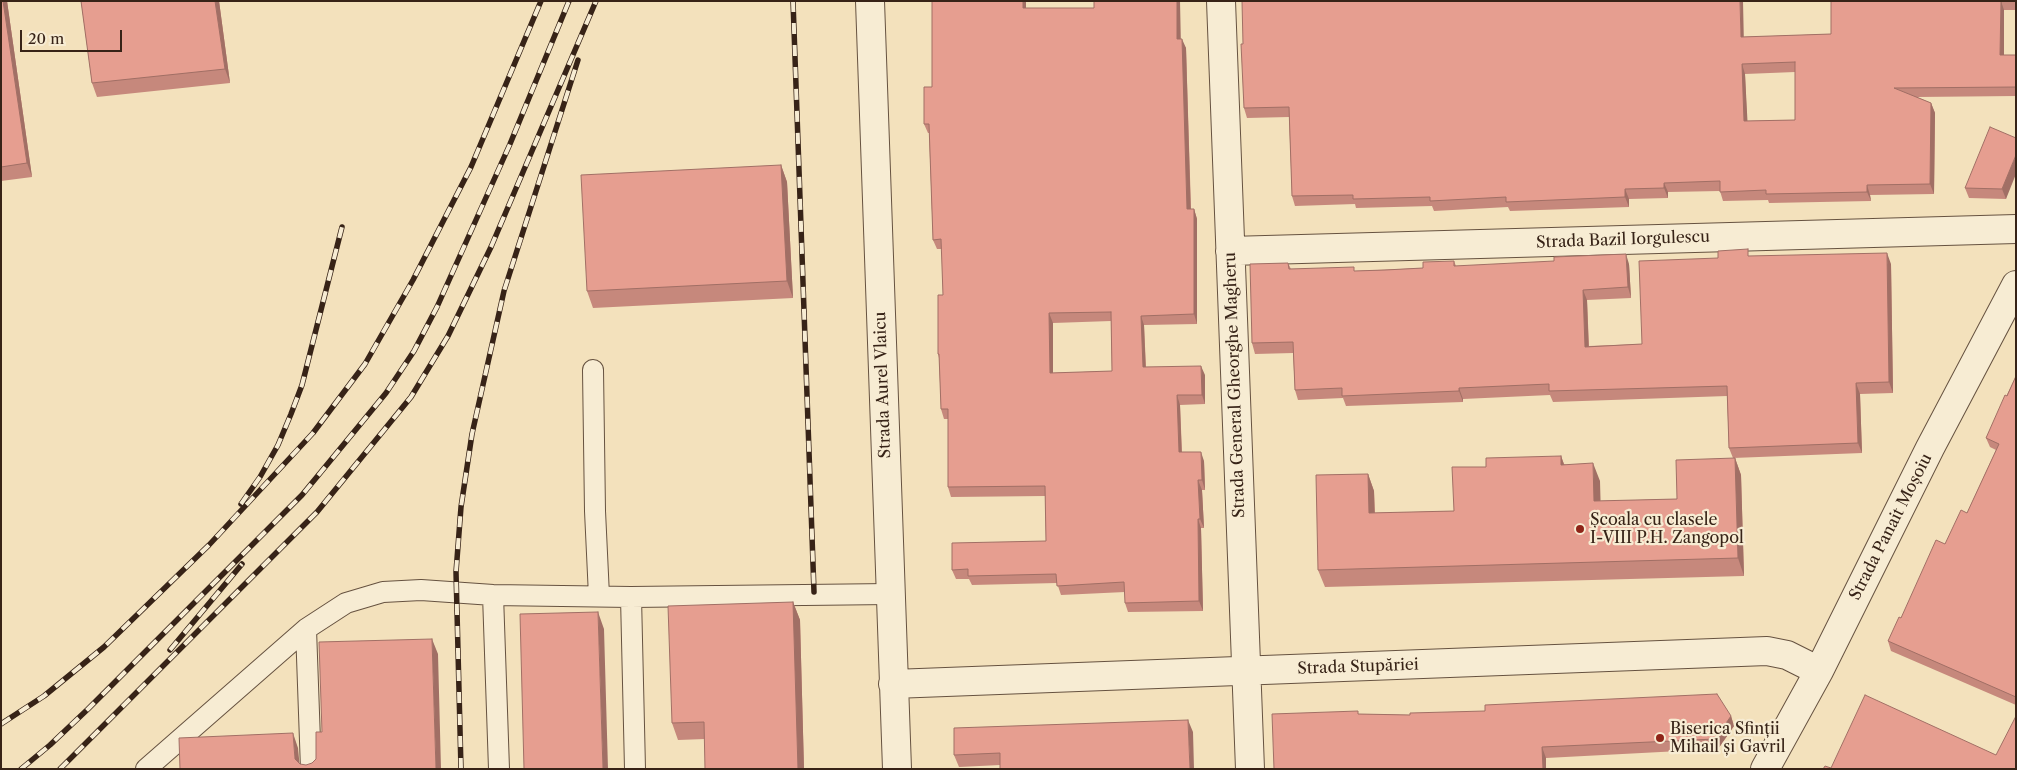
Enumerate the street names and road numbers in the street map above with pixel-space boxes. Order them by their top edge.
street label: Strada Bazil Iorgulescu [1536,227,1710,253]
street label: Strada General Gheorghe Magheru [1221,252,1249,518]
street label: Strada Aurel Vlaicu [871,311,895,459]
street label: Strada Panait Moșoiu [1846,451,1936,603]
street label: Strada Stupăriei [1297,655,1419,679]

